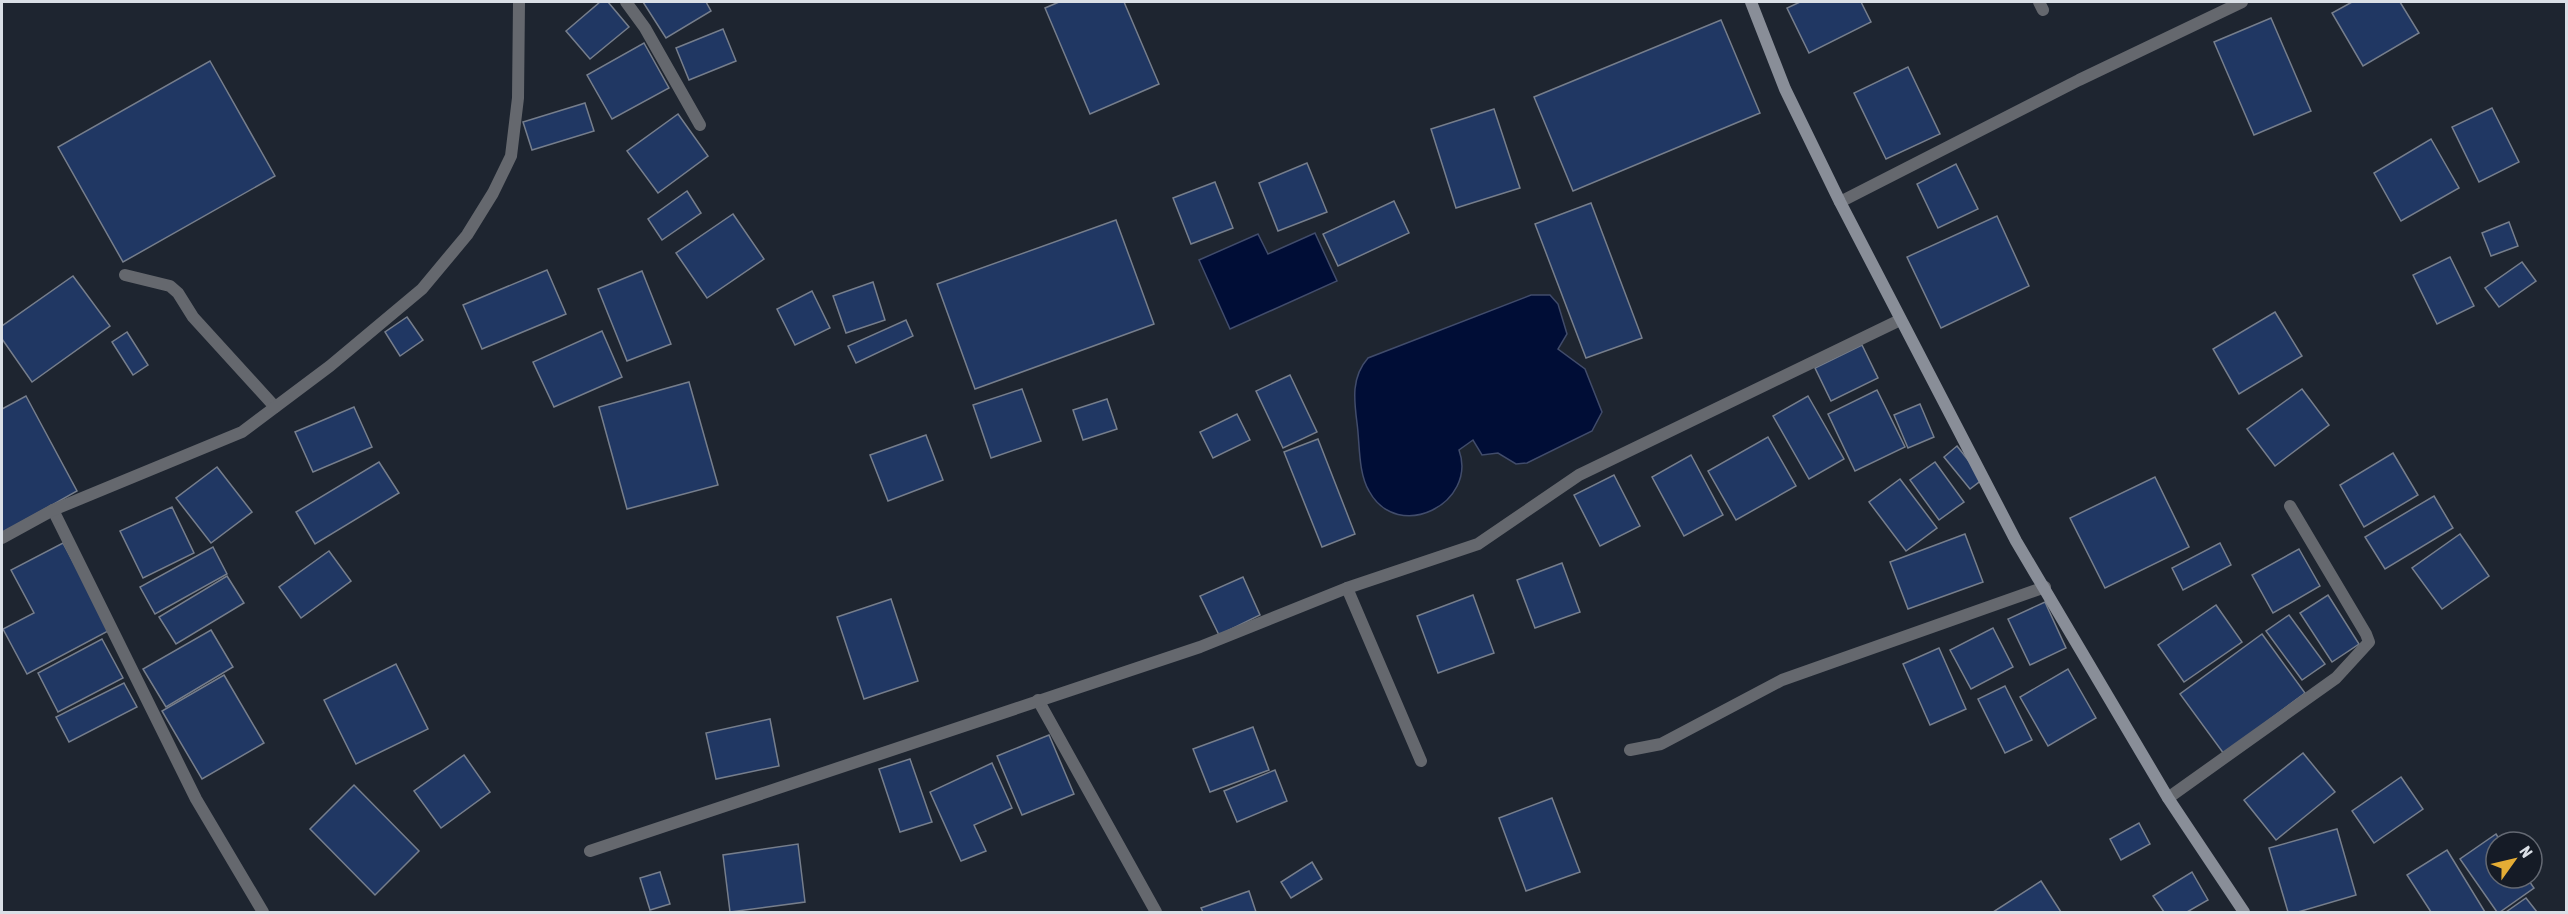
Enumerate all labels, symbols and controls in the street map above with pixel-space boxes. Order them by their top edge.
north arrow [2484,830,2544,890]
text: N [2516,843,2537,861]

